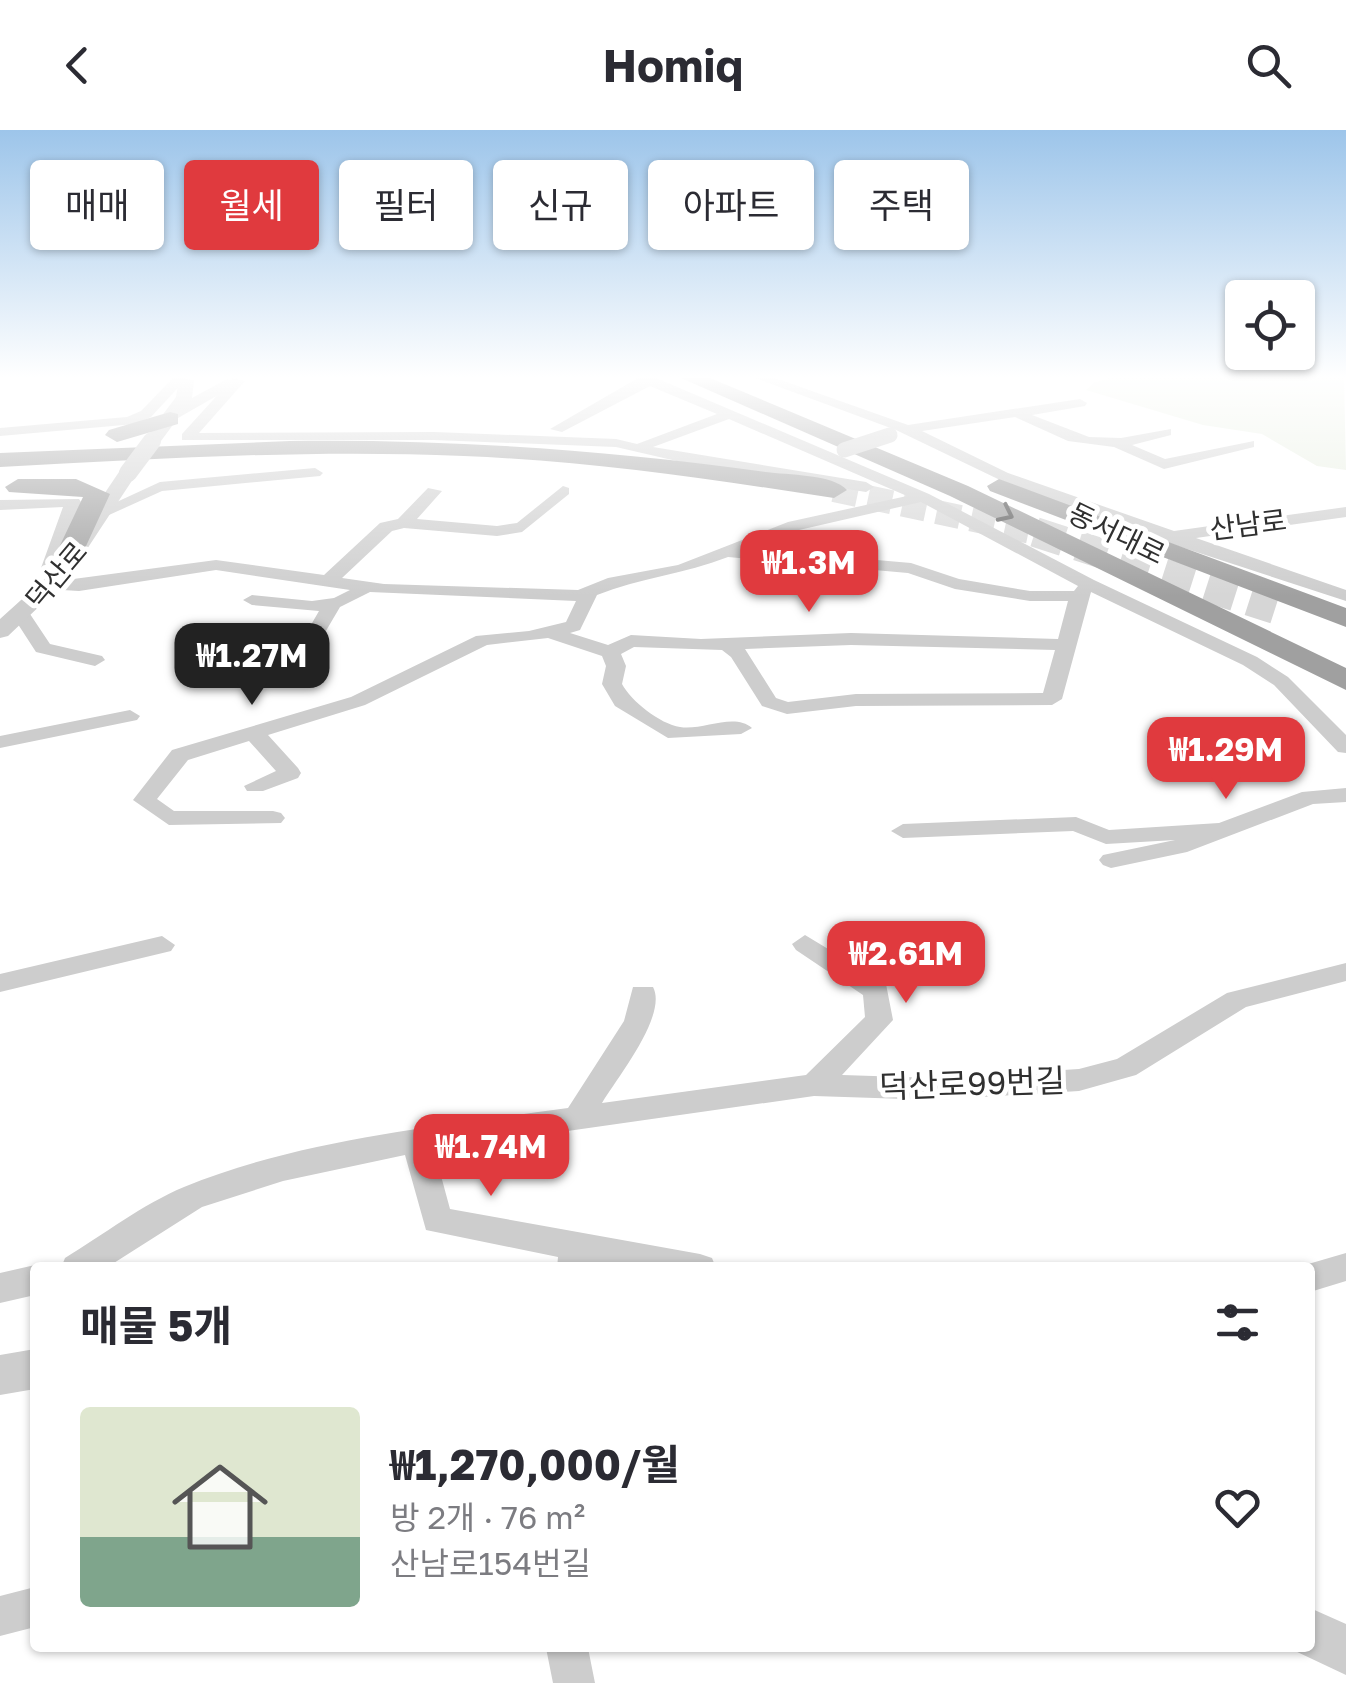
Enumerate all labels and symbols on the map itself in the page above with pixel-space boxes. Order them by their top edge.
street label: 동서대로 [1063,496,1171,570]
one-way arrow [995,502,1013,521]
street label: 산남로 [1208,503,1288,545]
pin: ₩1.3M [739,530,879,615]
street label: 덕산로 [19,535,93,615]
pin: ₩1.27M [171,623,333,708]
pin: ₩1.29M [1145,717,1307,802]
pin: ₩2.61M [825,921,987,1006]
street label: 덕산로99번길 [878,1061,1066,1105]
pin: ₩1.74M [410,1114,572,1199]

